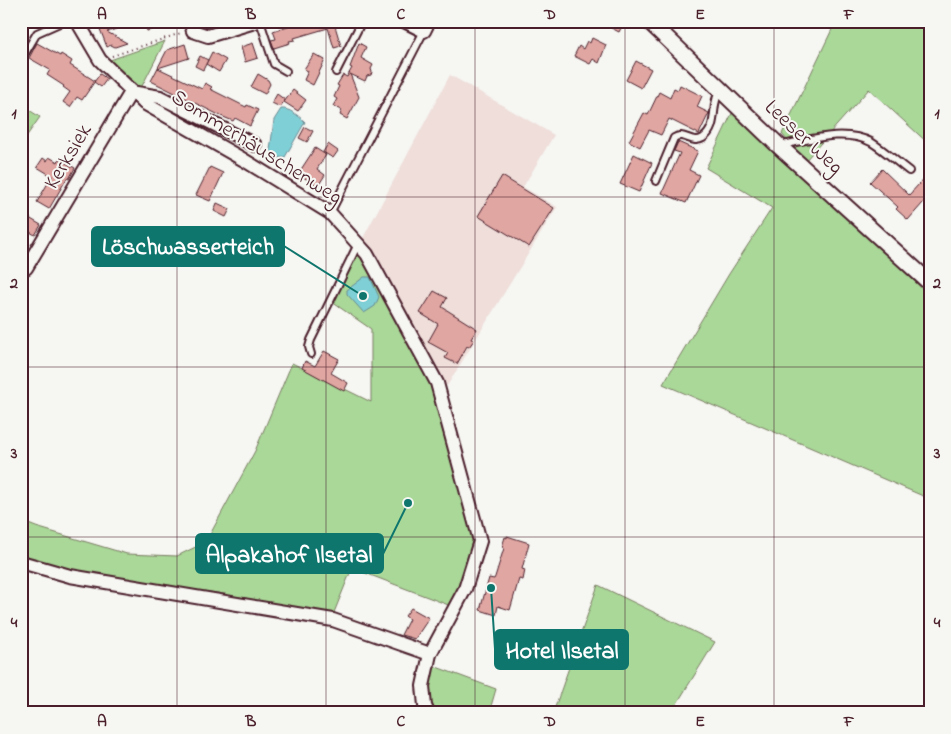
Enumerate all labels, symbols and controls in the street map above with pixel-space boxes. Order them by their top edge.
text: A [97,3,107,27]
text: B [245,3,257,27]
text: C [397,3,406,27]
text: D [543,3,556,27]
text: E [695,3,705,27]
text: F [843,3,855,27]
street label: Sommerhäuschenweg [164,82,348,215]
street label: Leeser Weg [756,93,850,184]
text: 1 [11,102,17,126]
text: 1 [934,102,940,126]
street label: Kerksiek [37,118,101,196]
callout: Löschwasserteich [92,227,284,266]
text: Löschwasserteich [102,231,274,266]
text: 2 [9,272,18,296]
text: 2 [932,272,941,296]
text: 3 [10,442,18,466]
text: 3 [933,442,941,466]
callout: Alpakahof Ilsetal [196,534,383,573]
text: Alpakahof Ilsetal [205,539,373,574]
text: 4 [10,611,18,635]
text: 4 [933,611,941,635]
callout: Hotel Ilsetal [495,630,628,669]
text: Hotel Ilsetal [506,635,618,670]
text: A [97,710,107,734]
text: B [245,710,257,734]
text: C [397,710,406,734]
text: D [543,710,556,734]
text: E [695,710,705,734]
text: F [843,710,855,734]

